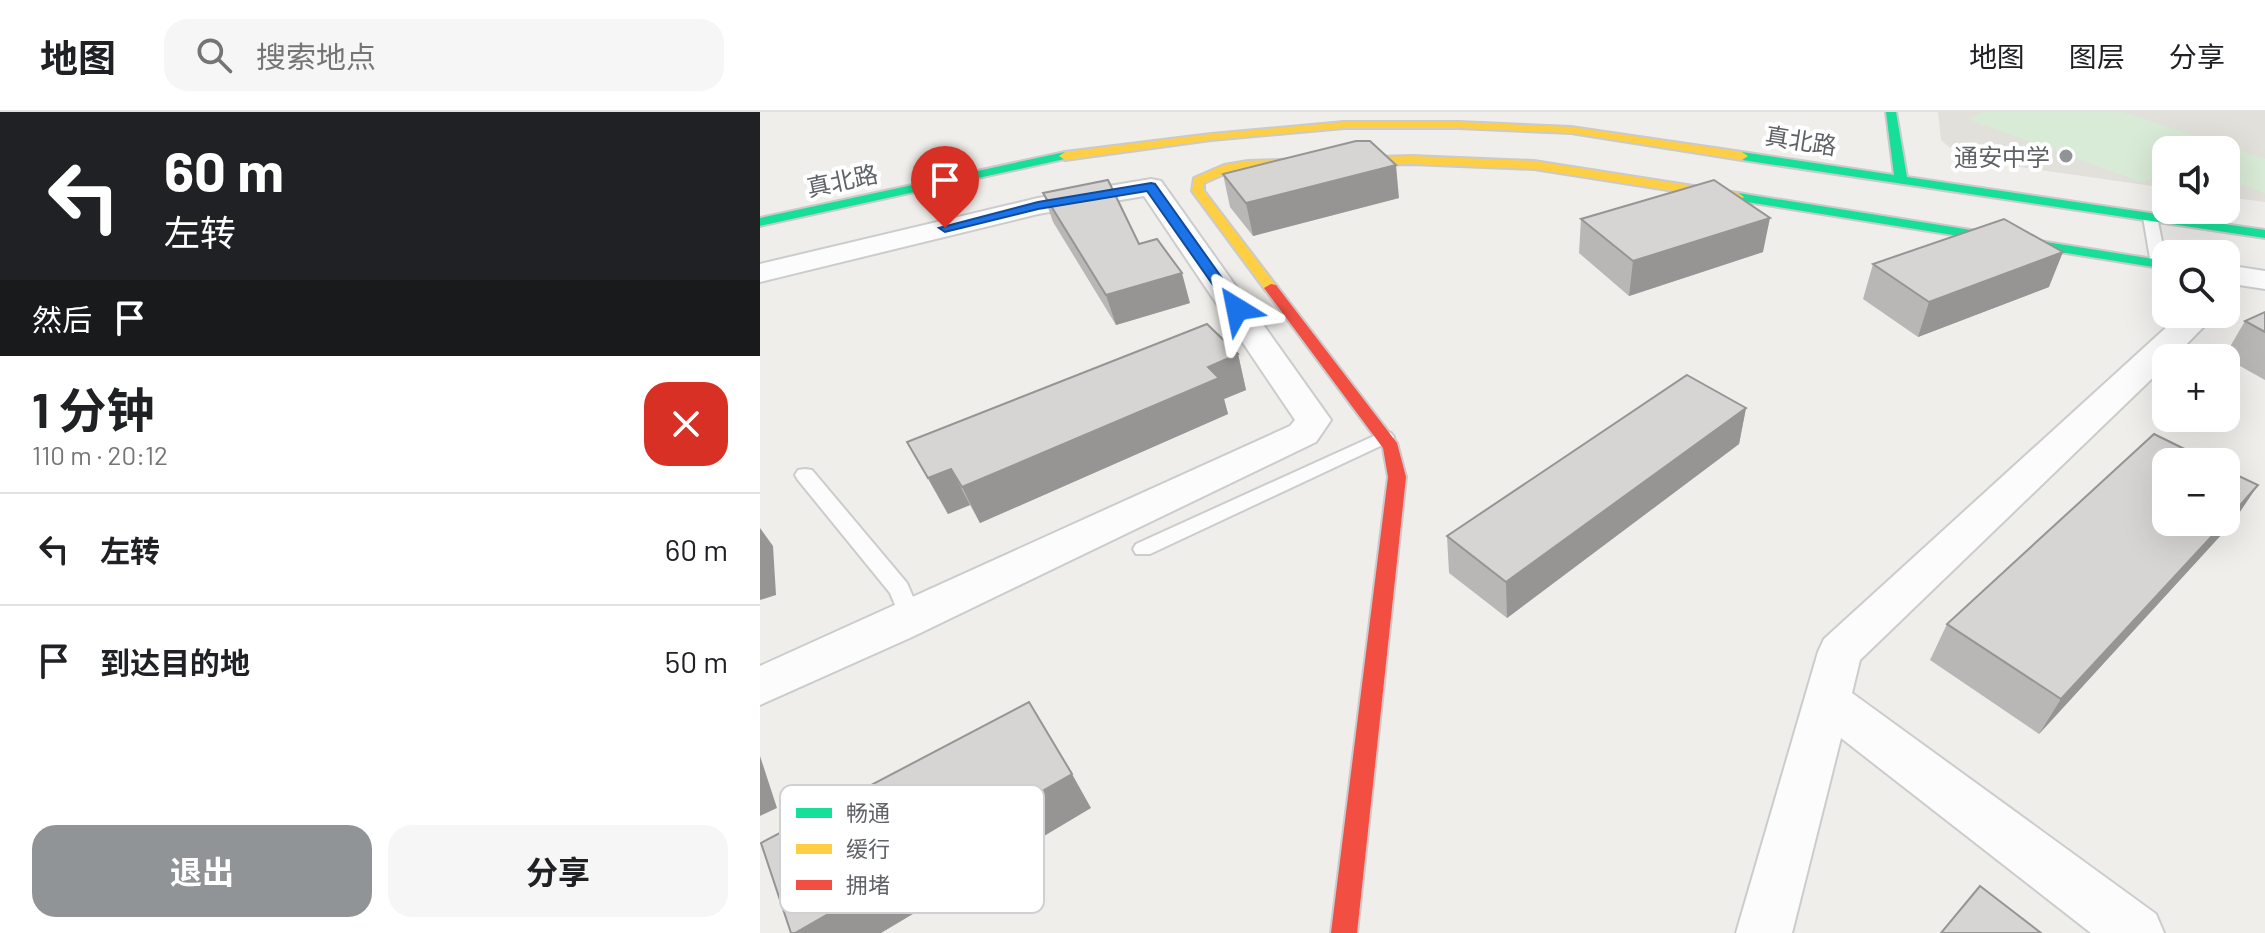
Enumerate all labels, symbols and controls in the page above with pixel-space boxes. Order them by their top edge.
search box [164,19,724,91]
icon: search [192,33,236,77]
text: 地图 [40,34,116,80]
text: 搜索地点 [256,38,376,74]
text: 地图 [1969,39,2025,73]
text: 图层 [2069,39,2125,73]
text: 分享 [2169,39,2225,73]
street label: 真北路 [1763,120,1839,160]
text: 60 m [164,136,284,203]
map controls [2152,136,2240,536]
button: sound [2152,136,2240,224]
place label: 通安中学 [1954,142,2050,171]
icon: left [32,144,136,248]
pin [911,146,979,228]
marker: 通安中学 [2057,147,2075,165]
street label: 真北路 [804,158,880,202]
icon: arrive [923,158,967,202]
text: 左转 [164,210,236,253]
button: search [2152,240,2240,328]
position arrow [1195,267,1279,351]
icon: arrive [108,296,152,340]
text: 然后 [32,301,92,337]
button: + [2152,344,2240,432]
text: 1 分钟 [32,380,155,438]
button: close [644,382,728,466]
text: 110 m · 20:12 [32,439,168,470]
button: − [2152,448,2240,536]
icon: left [32,527,76,571]
text: 60 m [665,531,728,567]
text: 左转 [100,532,160,568]
icon: arrive [32,639,76,683]
text: 50 m [665,643,728,679]
text: 到达目的地 [100,644,250,680]
legend [780,785,1044,913]
text: 畅通 [846,799,890,825]
button: 退出 [32,825,372,917]
button: 分享 [388,825,728,917]
text: 缓行 [846,835,890,861]
text: 拥堵 [846,871,890,897]

